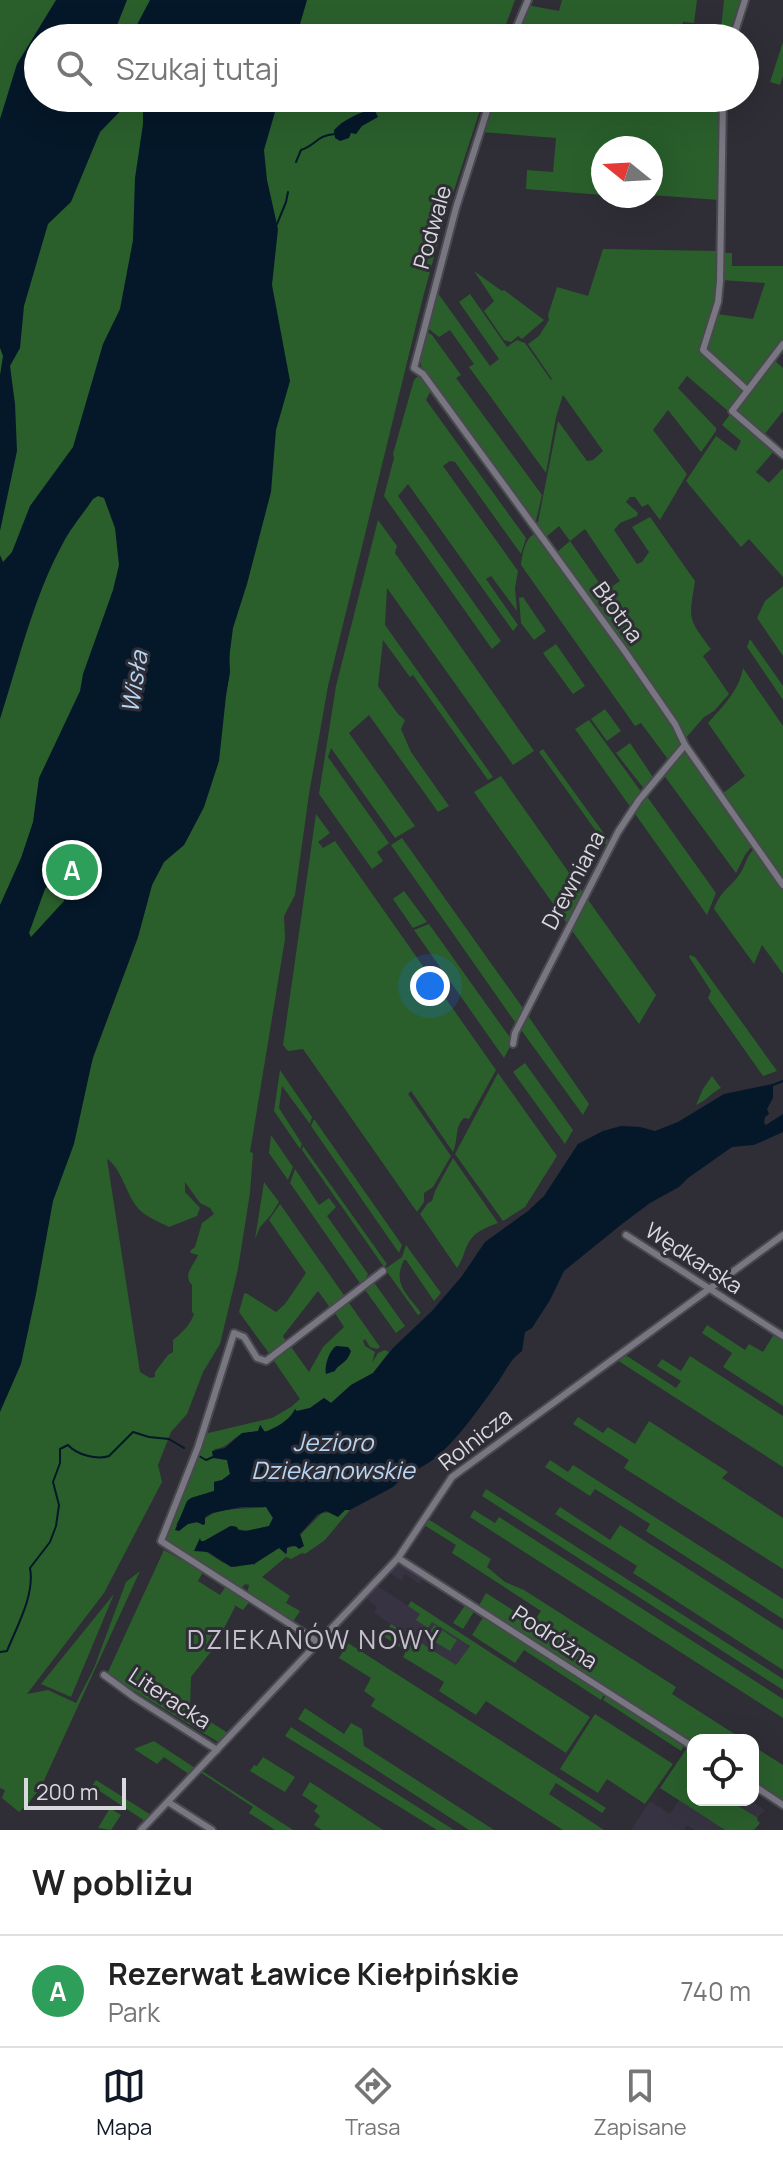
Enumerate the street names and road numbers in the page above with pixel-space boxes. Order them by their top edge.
street label: Podwale [406,182,458,272]
street label: Błotna [586,575,650,649]
street label: Drewniana [535,825,611,935]
street label: Wędkarska [639,1215,749,1301]
street label: Rolnicza [432,1401,518,1477]
street label: Podróżna [506,1598,604,1676]
street label: Literacka [123,1660,217,1736]

